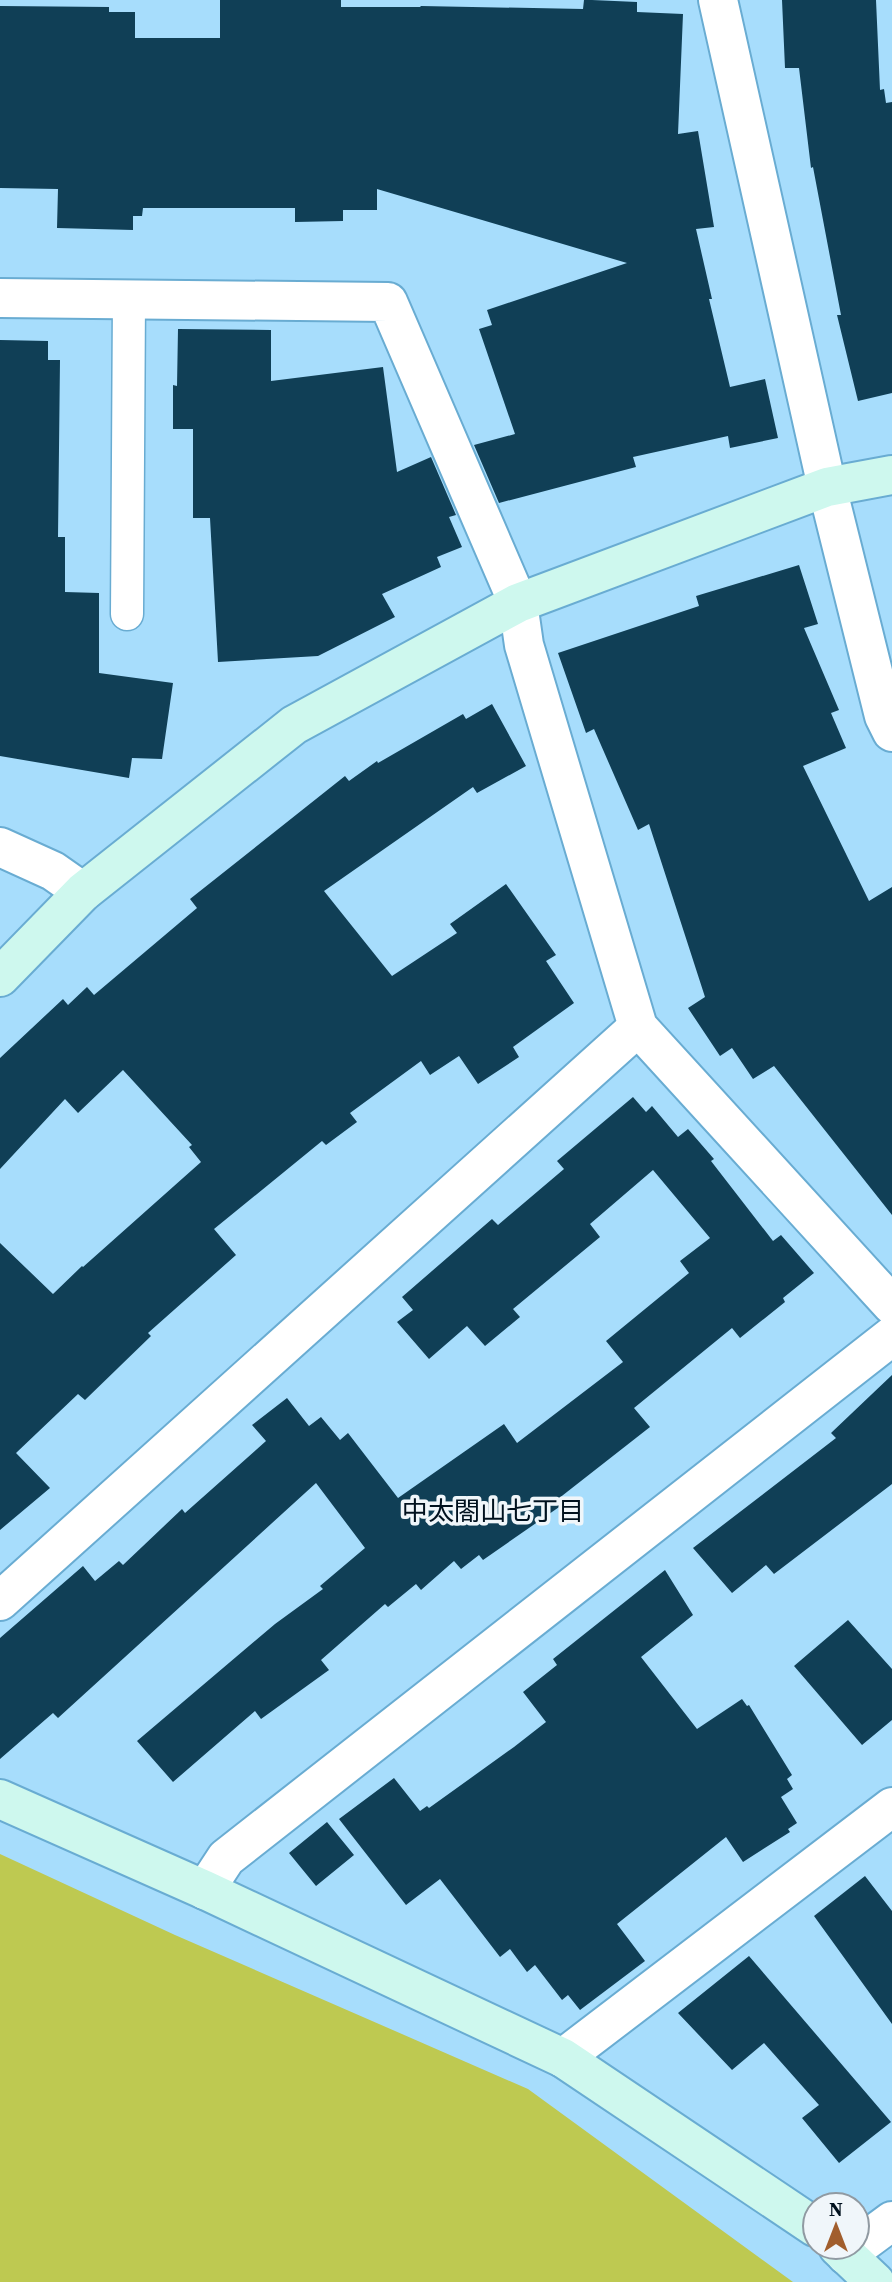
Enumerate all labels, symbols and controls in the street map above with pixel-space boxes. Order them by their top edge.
district label: 中太閤山七丁目 [402,1493,584,1529]
north arrow [801,2191,871,2261]
text: N [829,2196,843,2222]

